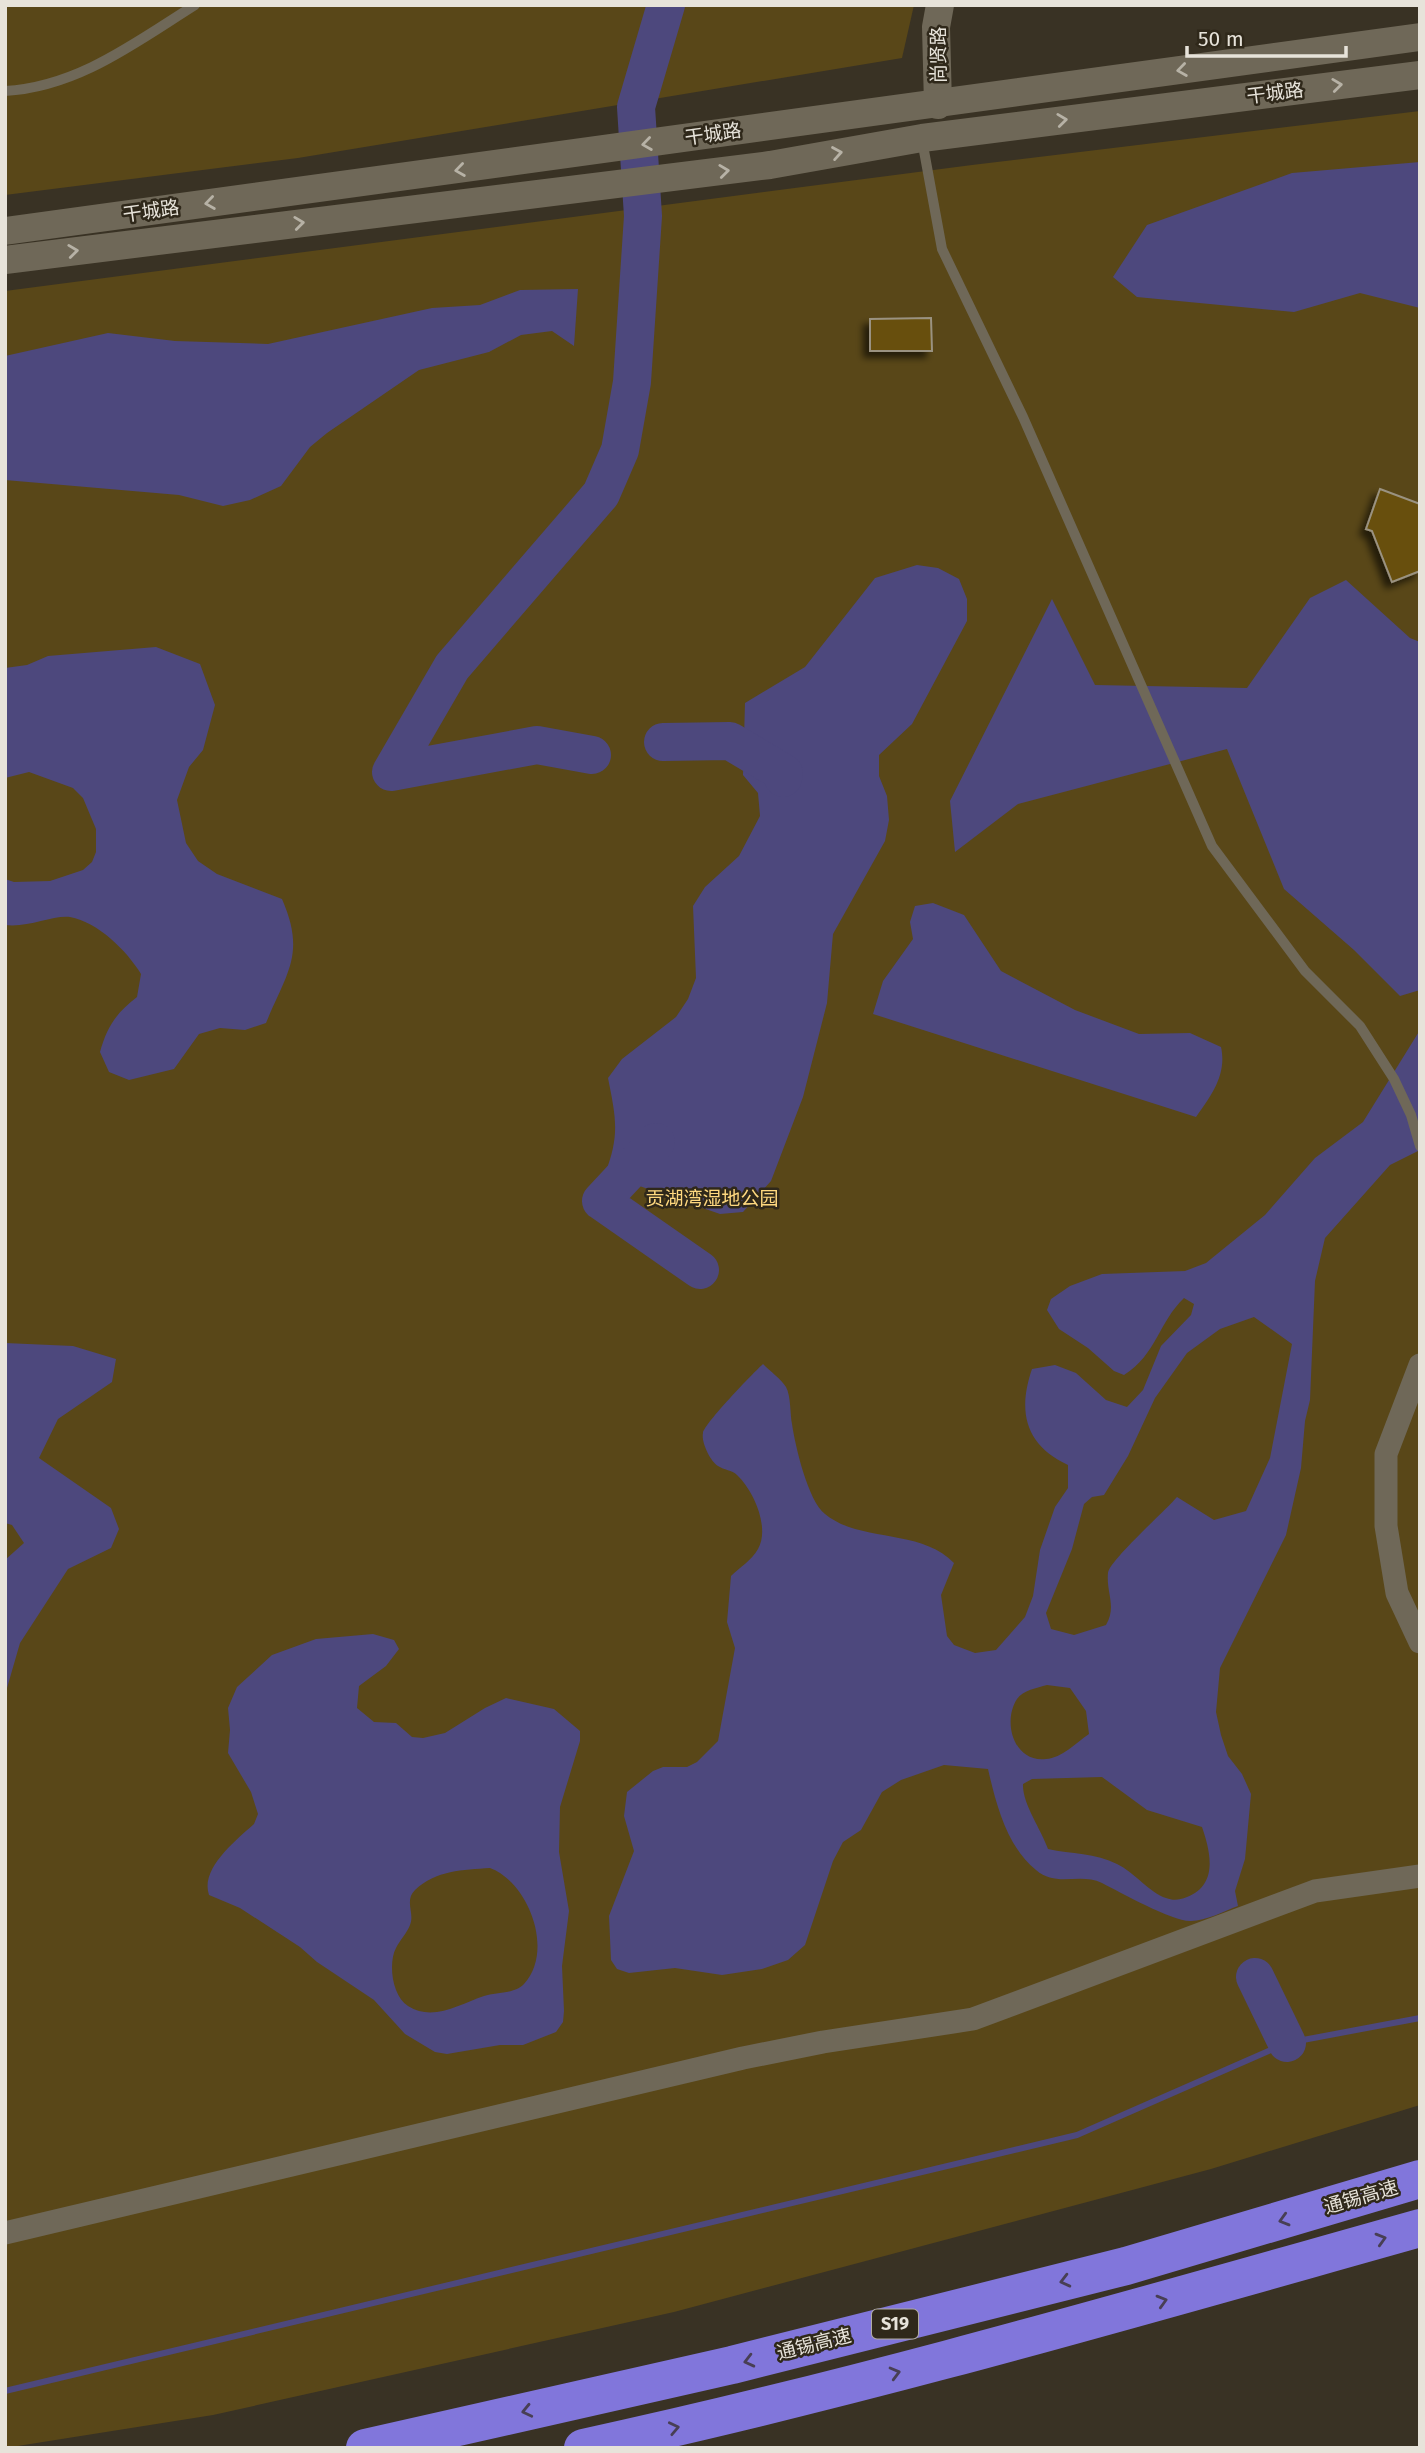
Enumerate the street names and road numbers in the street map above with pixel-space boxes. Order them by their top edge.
street label: 尚贤路 [927,26,950,84]
street label: 干城路 [1245,78,1305,108]
street label: 干城路 [683,119,743,149]
street label: 干城路 [121,196,181,226]
street label: 通锡高速 [1321,2175,1401,2219]
road number: S19 [872,2310,918,2338]
street label: 通锡高速 [774,2324,854,2364]

